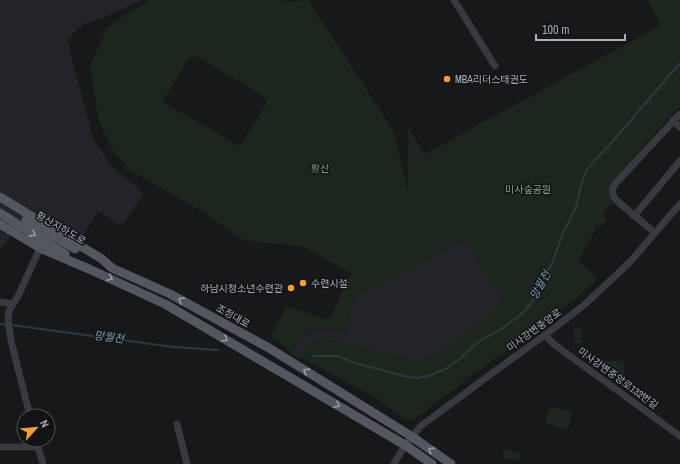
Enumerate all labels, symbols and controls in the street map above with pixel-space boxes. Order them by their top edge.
scale bar [536,16,625,42]
text: 100 m [542,22,569,38]
place label: MBA리더스태권도 [455,73,528,86]
marker: MBA리더스태권도 [442,74,452,84]
park label: 황산 [311,162,329,175]
park label: 미사숲공원 [505,183,551,196]
street label: 황산지하도로 [34,209,88,247]
one-way arrow [29,229,36,237]
water label: 망월천 [527,267,554,302]
one-way arrow [106,274,113,282]
place label: 수련시설 [311,277,348,290]
marker: 수련시설 [298,278,308,288]
place label: 하남시청소년수련관 [200,282,284,295]
marker: 하남시청소년수련관 [286,283,296,293]
one-way arrow [178,298,185,305]
street label: 조정대로 [214,301,252,331]
street label: 미사강변중앙로 [504,306,564,354]
water label: 망월천 [93,328,127,346]
one-way arrow [221,335,228,342]
street label: 미사강변중앙로132번길 [575,344,661,412]
one-way arrow [303,369,310,376]
one-way arrow [333,401,340,408]
north arrow [16,408,56,448]
text: N [37,417,53,430]
one-way arrow [428,447,435,455]

